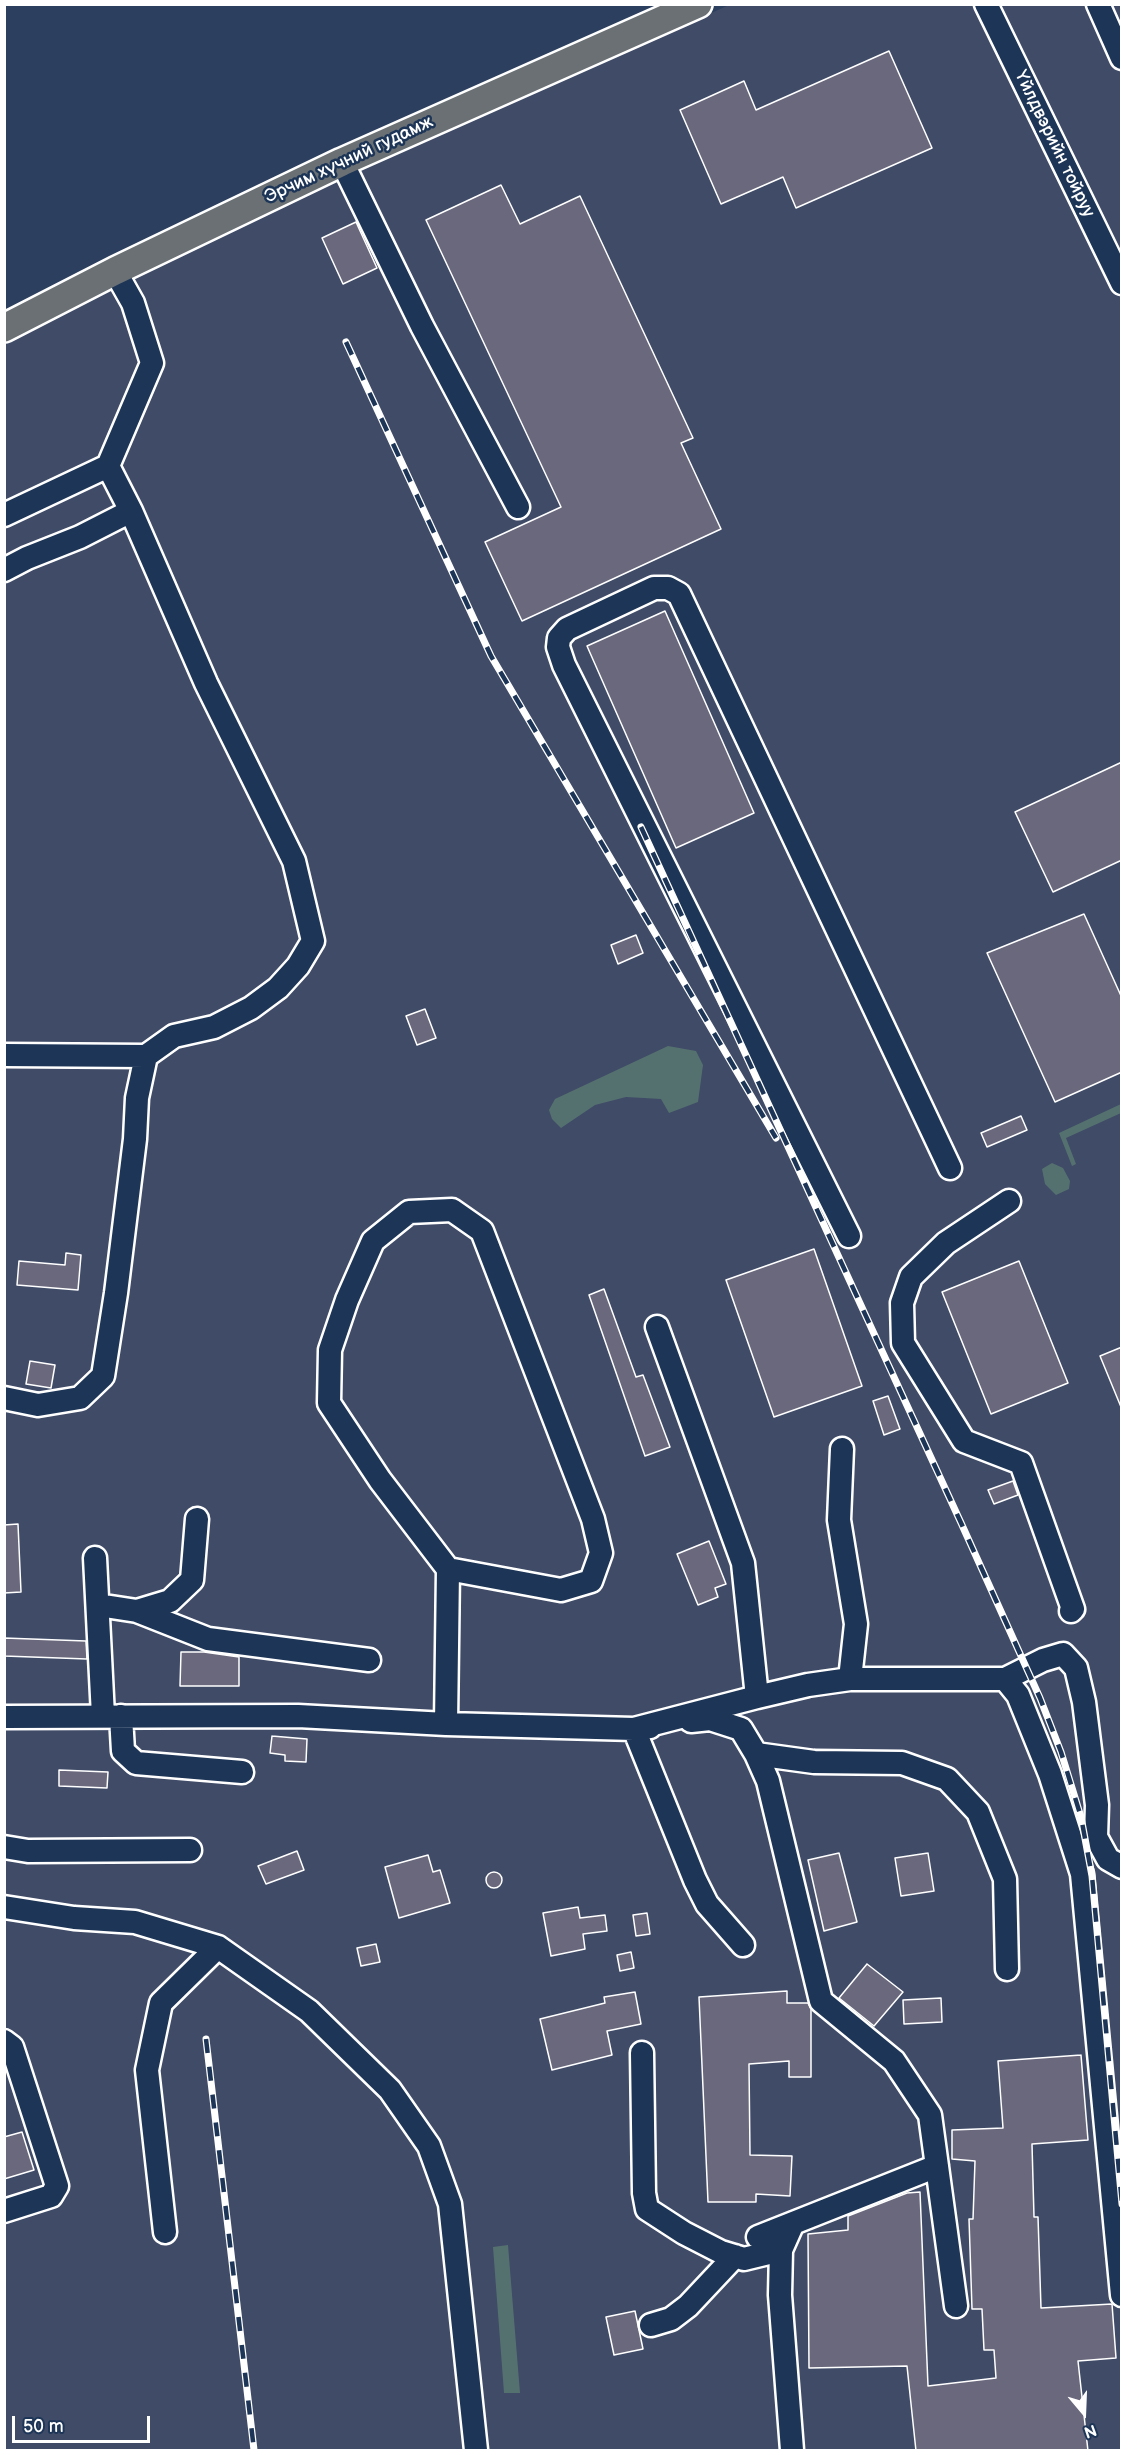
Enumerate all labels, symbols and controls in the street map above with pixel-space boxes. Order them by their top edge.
street label: Үйлдвэрийн тойруу [1009,67,1099,221]
street label: Эрчим хүчний гудамж [261,111,437,209]
north arrow [1054,2383,1114,2443]
scale bar [15,2404,153,2442]
text: 50 m [23,2416,64,2437]
text: N [1081,2420,1099,2441]

